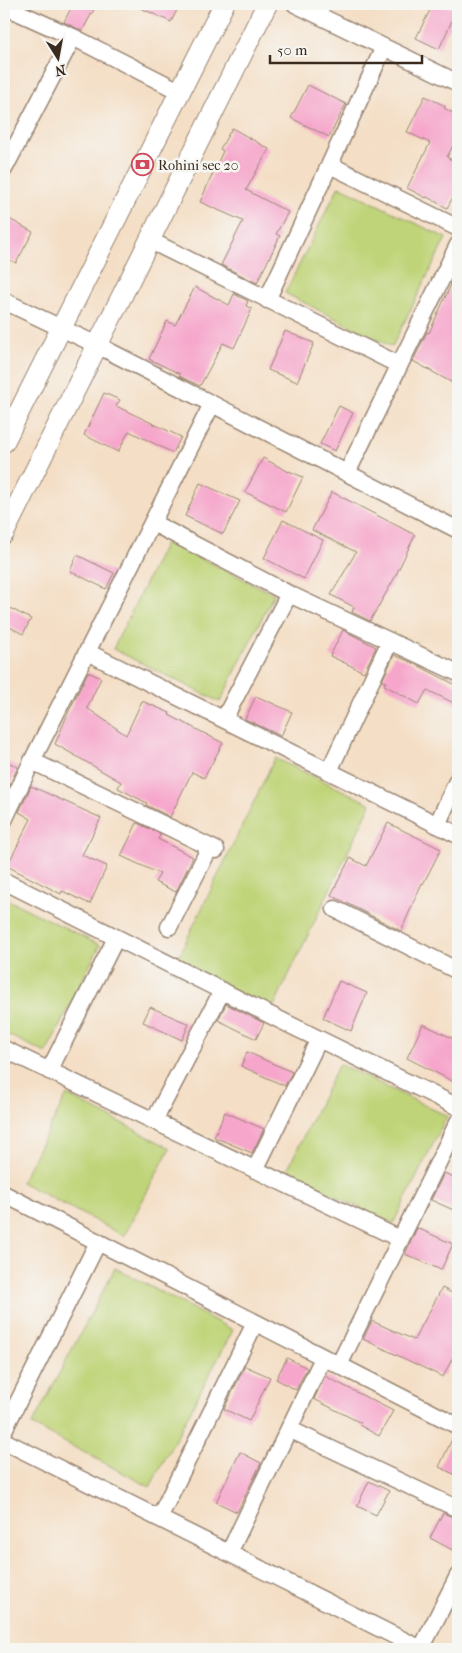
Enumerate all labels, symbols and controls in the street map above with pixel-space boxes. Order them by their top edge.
north arrow [32,32,82,82]
scale bar [270,32,422,64]
text: 50 m [277,41,308,59]
text: N [53,61,67,80]
bank icon: Rohini sec 20 [130,153,154,177]
place label: Rohini sec 20 [158,157,238,174]

